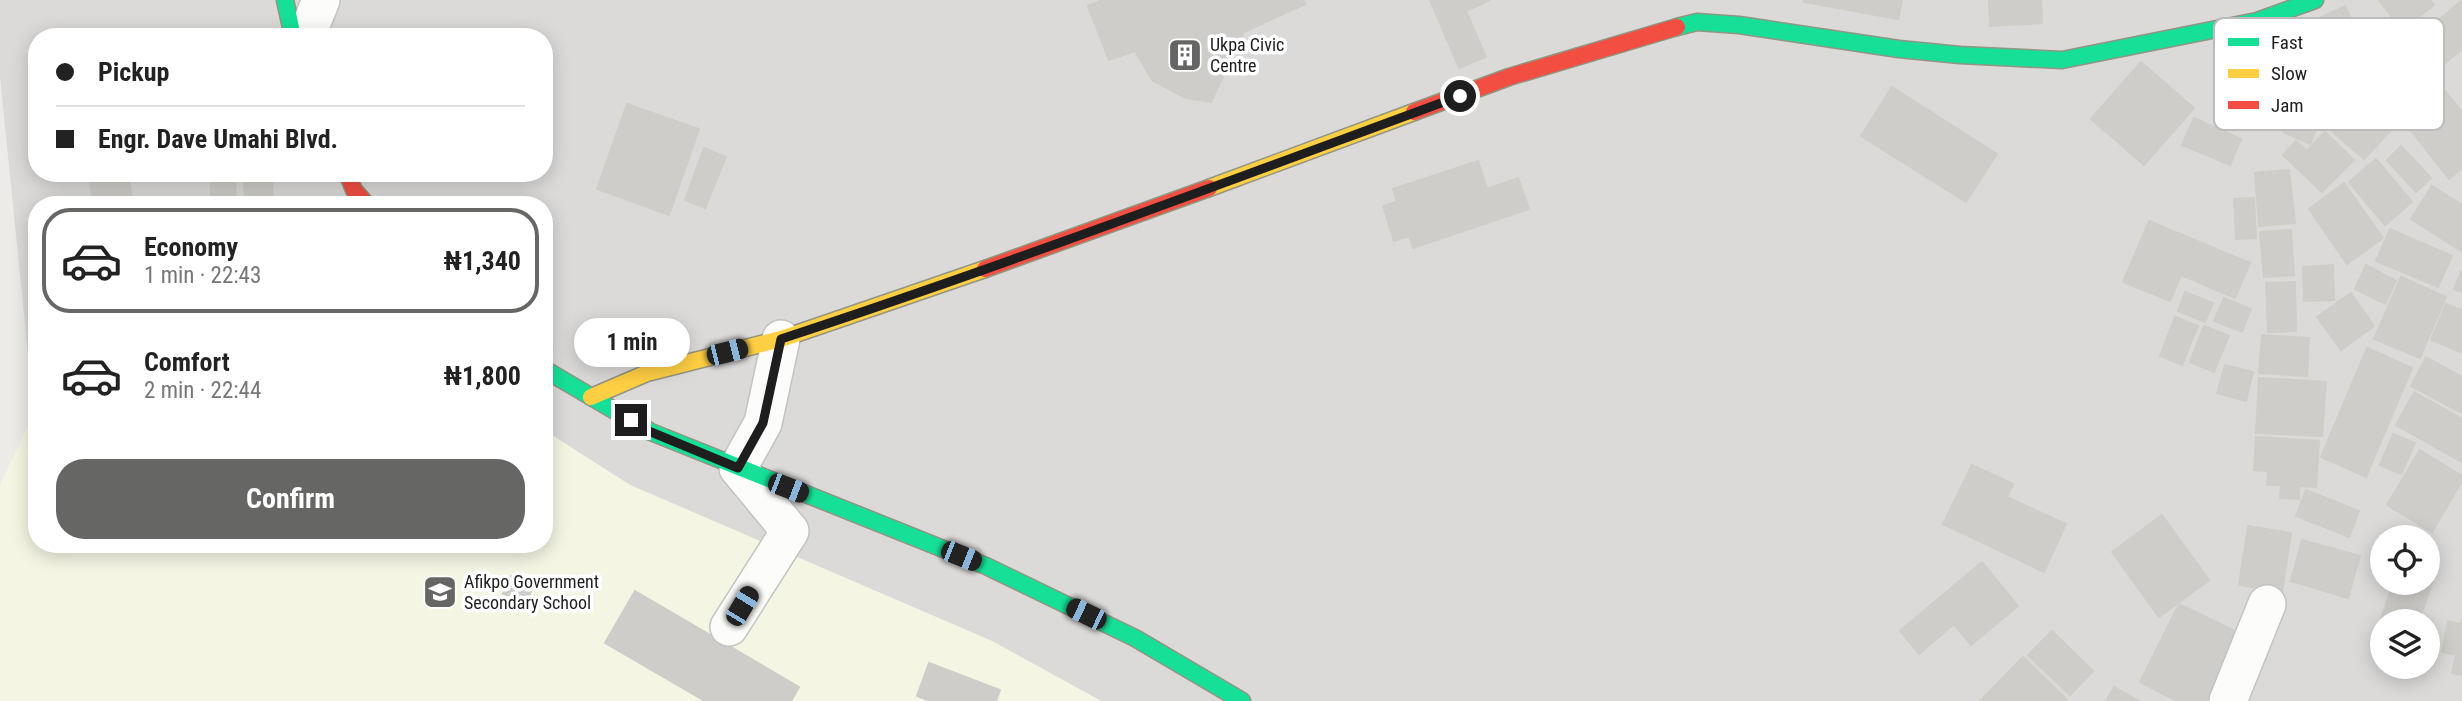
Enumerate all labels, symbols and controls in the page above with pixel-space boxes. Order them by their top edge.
legend [2214,18,2444,130]
text: Fast [2271,31,2303,54]
place label: Ukpa Civic Centre [1210,34,1284,76]
building icon: Ukpa Civic Centre [1166,36,1204,74]
text: Pickup [98,57,169,87]
text: Slow [2271,62,2307,85]
route start [1444,80,1476,112]
text: Jam [2271,94,2304,117]
text: Engr. Dave Umahi Blvd. [98,124,338,154]
icon: car [60,229,123,292]
text: Economy [144,232,238,262]
text: ₦1,340 [444,246,521,276]
text: 1 min · 22:43 [144,262,261,289]
callout: 1 min [573,318,689,368]
text: 1 min [606,329,658,356]
car [705,337,750,367]
icon: car [60,344,123,407]
text: Comfort [144,347,230,377]
text: ₦1,800 [444,361,521,391]
text: 2 min · 22:44 [144,377,261,404]
route end [615,404,647,436]
button: Confirm [56,459,525,539]
car [765,471,812,505]
map controls [2370,525,2440,679]
button: locate [2370,525,2440,595]
car [938,538,985,574]
place label: Afikpo Government Secondary School [464,571,599,613]
school or university icon: Afikpo Government Secondary School [421,573,459,611]
car [723,583,762,629]
car [1063,595,1110,633]
button: layers [2370,609,2440,679]

